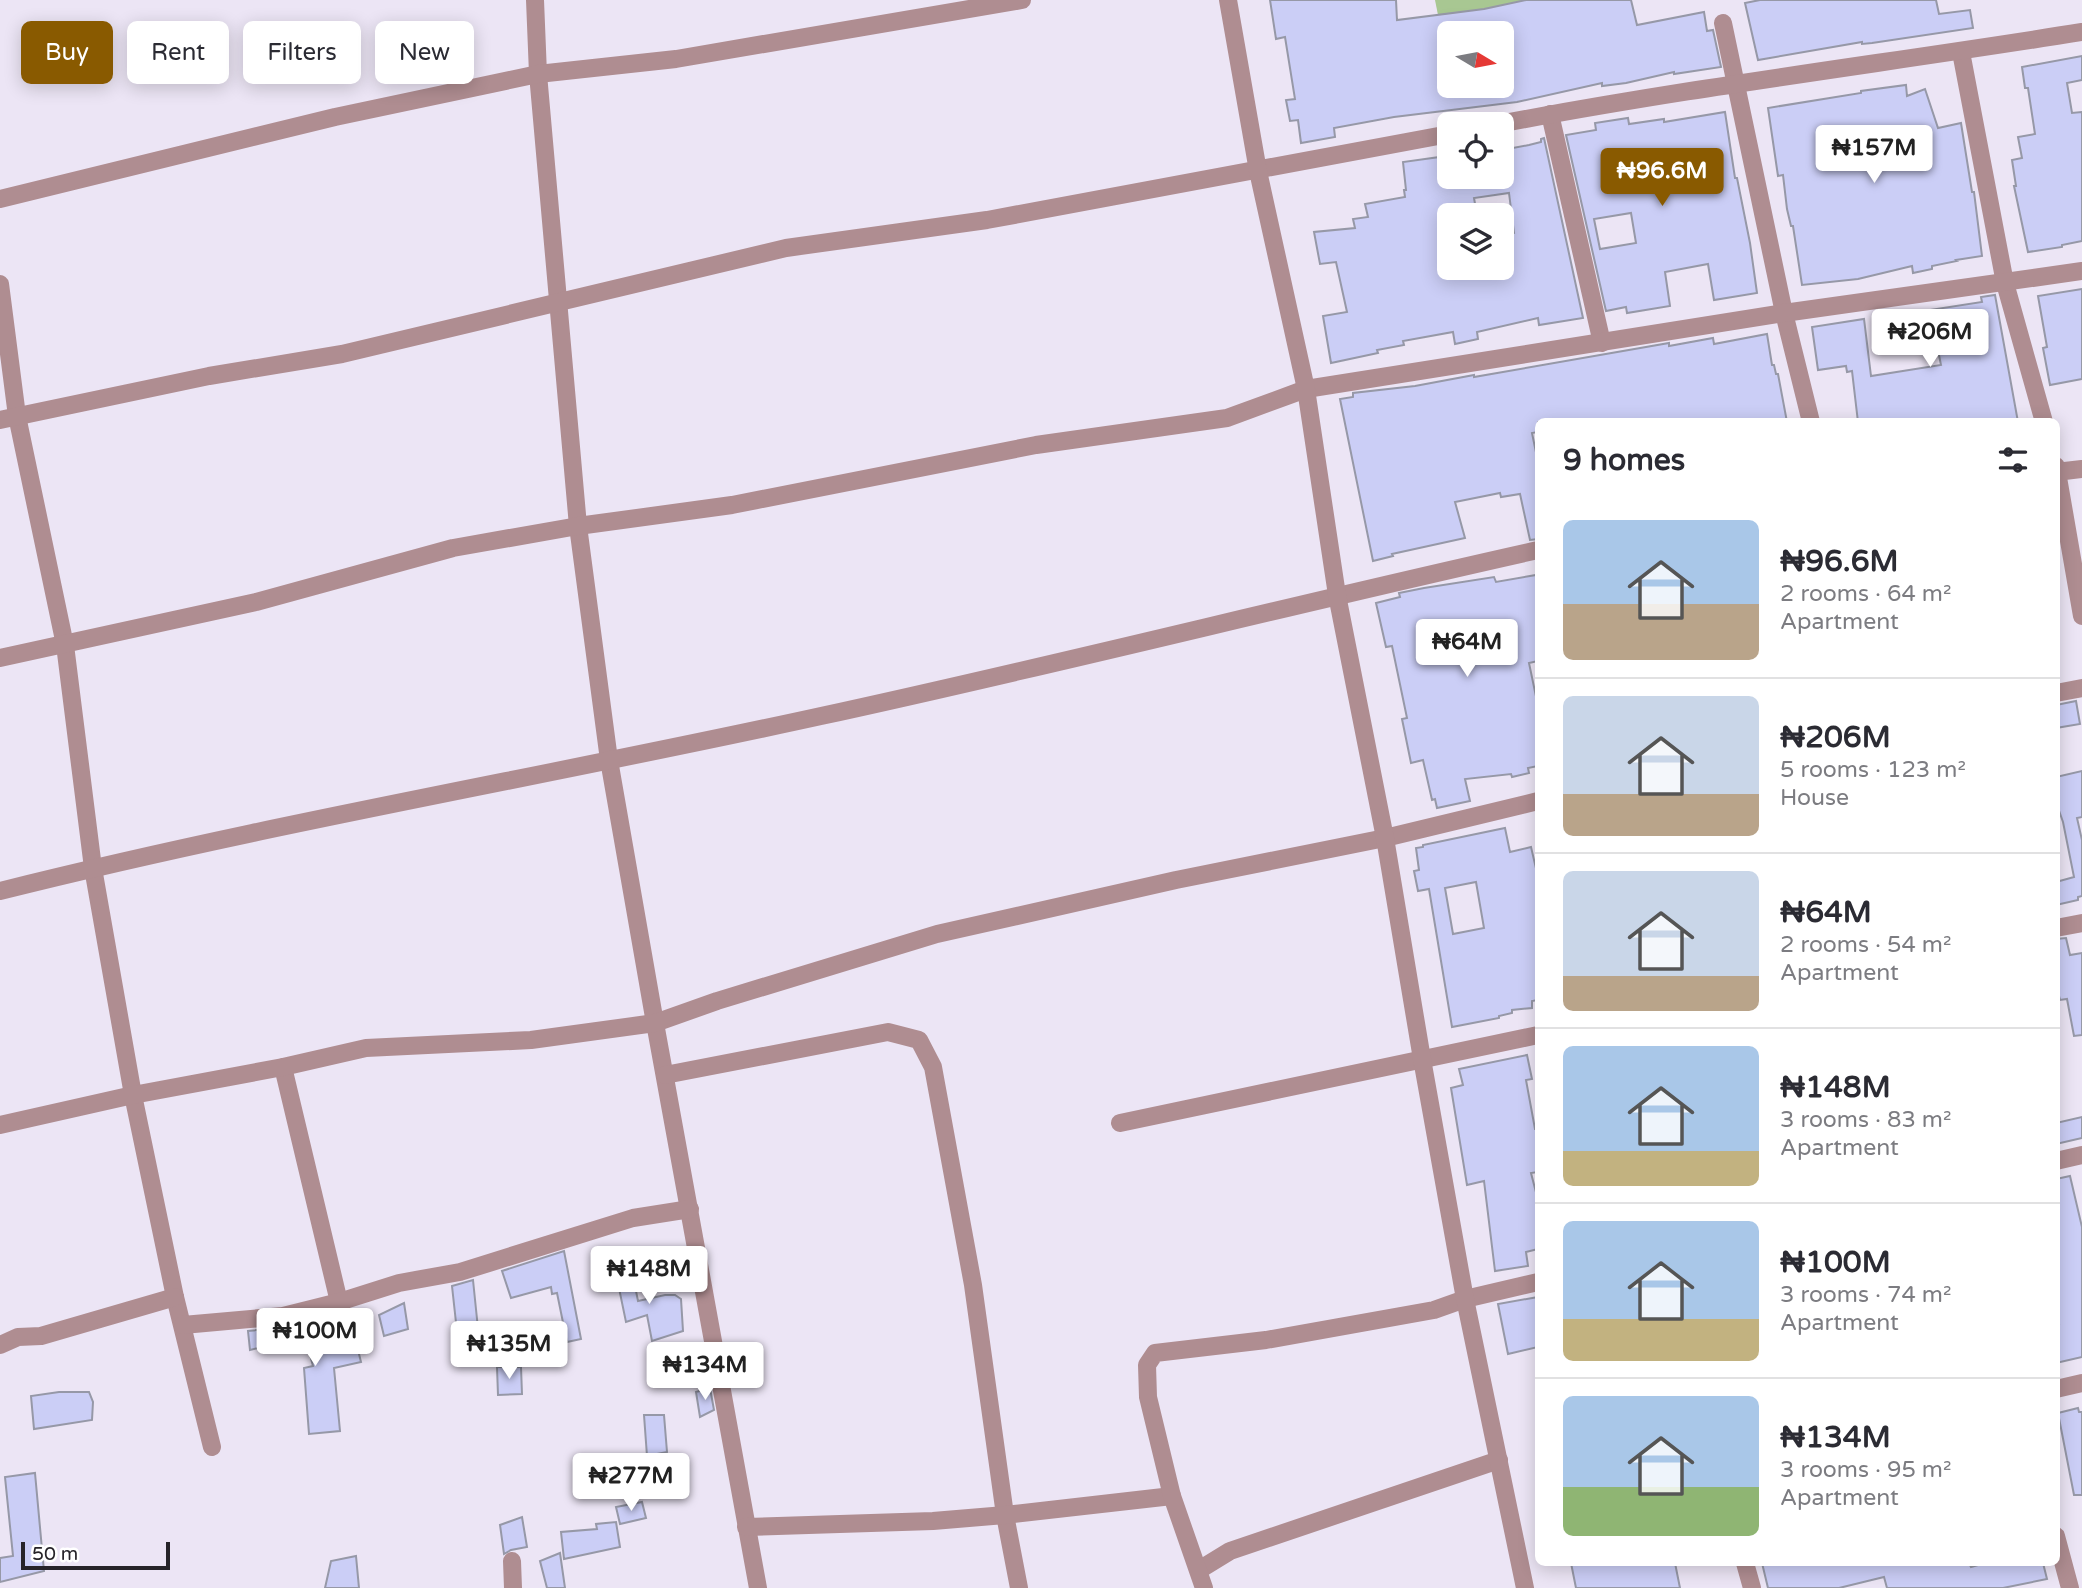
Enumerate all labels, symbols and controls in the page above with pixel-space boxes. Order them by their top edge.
chip: Buy [21,21,113,84]
chip: Rent [127,21,229,84]
chip: Filters [243,21,361,84]
chip: New [375,21,474,84]
north arrow [1437,21,1514,98]
map controls [1437,21,1514,280]
button: locate [1437,112,1514,189]
pin: ₦157M [1825,125,1923,185]
text: ₦157M [1832,134,1916,162]
pin: ₦96.6M [1605,148,1719,208]
text: ₦96.6M [1617,157,1707,185]
button: layers [1437,203,1514,280]
pin: ₦206M [1881,310,1979,369]
text: ₦206M [1888,318,1972,346]
icon: filters [1994,441,2032,479]
text: 9 homes [1563,442,1685,479]
text: ₦96.6M [1780,543,1898,580]
icon: home [1619,548,1703,632]
text: 2 rooms · 64 m² [1780,580,1951,608]
text: Apartment [1780,608,1899,636]
pin: ₦64M [1426,620,1508,679]
text: ₦64M [1432,628,1502,656]
text: ₦206M [1780,719,1891,756]
icon: home [1619,724,1703,808]
text: 5 rooms · 123 m² [1780,756,1966,784]
text: House [1780,784,1849,812]
text: ₦64M [1780,894,1872,931]
icon: home [1619,899,1703,983]
text: 2 rooms · 54 m² [1780,931,1951,959]
text: Apartment [1780,959,1899,987]
text: ₦148M [1780,1069,1891,1106]
icon: home [1619,1074,1703,1158]
text: 3 rooms · 83 m² [1780,1106,1951,1134]
text: Apartment [1780,1134,1899,1162]
text: ₦100M [1780,1244,1891,1281]
pin: ₦148M [600,1246,698,1306]
icon: home [1619,1249,1703,1333]
text: ₦148M [607,1255,691,1283]
text: 3 rooms · 74 m² [1780,1281,1951,1309]
pin: ₦100M [266,1308,364,1368]
text: Apartment [1780,1309,1899,1337]
text: ₦100M [273,1317,357,1345]
pin: ₦135M [460,1322,558,1381]
text: ₦135M [467,1330,551,1358]
pin: ₦134M [656,1342,754,1402]
text: ₦134M [663,1351,747,1379]
text: ₦134M [1780,1419,1891,1456]
icon: home [1619,1424,1703,1508]
pin: ₦277M [582,1454,680,1513]
text: 3 rooms · 95 m² [1780,1456,1951,1484]
text: ₦277M [589,1462,673,1490]
text: Apartment [1780,1484,1899,1512]
scale bar [21,1539,170,1571]
text: 50 m [32,1543,78,1565]

